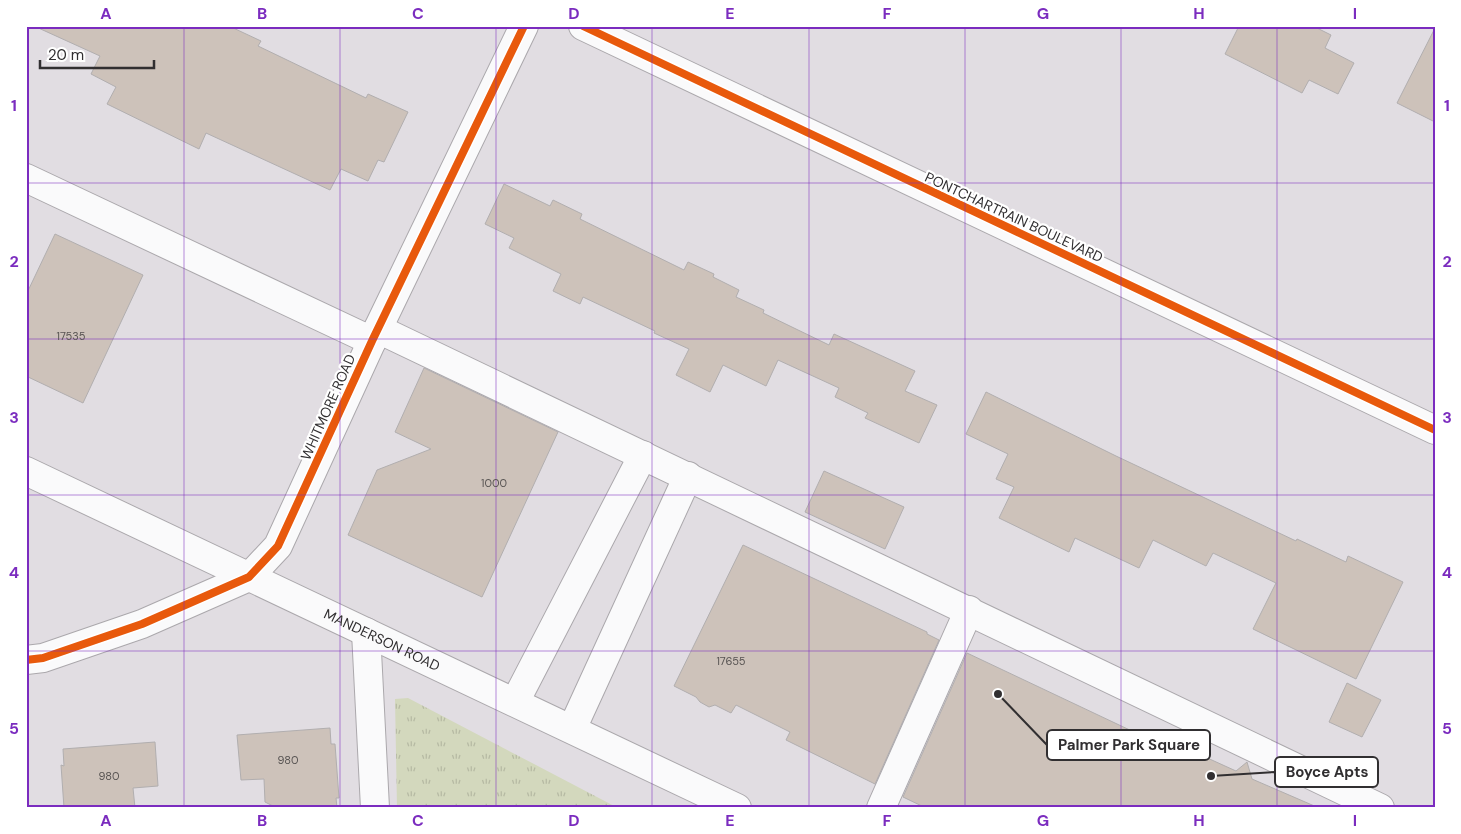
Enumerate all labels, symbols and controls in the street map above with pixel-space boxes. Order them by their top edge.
text: A [100,3,112,24]
text: B [257,3,267,24]
text: C [412,3,424,24]
text: D [568,3,580,24]
text: E [725,3,735,24]
text: F [883,3,892,24]
text: G [1037,3,1049,24]
text: H [1193,3,1205,24]
text: I [1353,3,1357,24]
scale bar [40,38,154,70]
text: 20 m [48,45,84,65]
text: 1 [11,95,17,116]
text: 1 [1444,95,1450,116]
street label: PONTCHARTRAIN BOULEVARD [922,168,1106,266]
text: 2 [9,251,19,272]
text: 2 [1442,251,1452,272]
house number: 17535 [57,329,86,343]
street label: WHITMORE ROAD [297,351,359,463]
text: 3 [9,407,19,428]
text: 3 [1442,407,1452,428]
house number: 1000 [481,476,507,490]
text: 4 [9,562,19,583]
text: 4 [1442,562,1452,583]
street label: MANDERSON ROAD [321,605,443,675]
house number: 17655 [716,654,746,668]
text: 5 [9,718,19,739]
text: 5 [1442,718,1452,739]
callout: Palmer Park Square [1047,730,1210,760]
text: Palmer Park Square [1058,735,1200,755]
house number: 980 [278,753,298,767]
callout: Boyce Apts [1275,757,1378,787]
text: Boyce Apts [1286,762,1368,782]
house number: 980 [99,769,119,783]
text: A [100,810,112,831]
text: B [257,810,267,831]
text: C [412,810,424,831]
text: D [568,810,580,831]
text: E [725,810,735,831]
text: F [883,810,892,831]
text: G [1037,810,1049,831]
text: H [1193,810,1205,831]
text: I [1353,810,1357,831]

